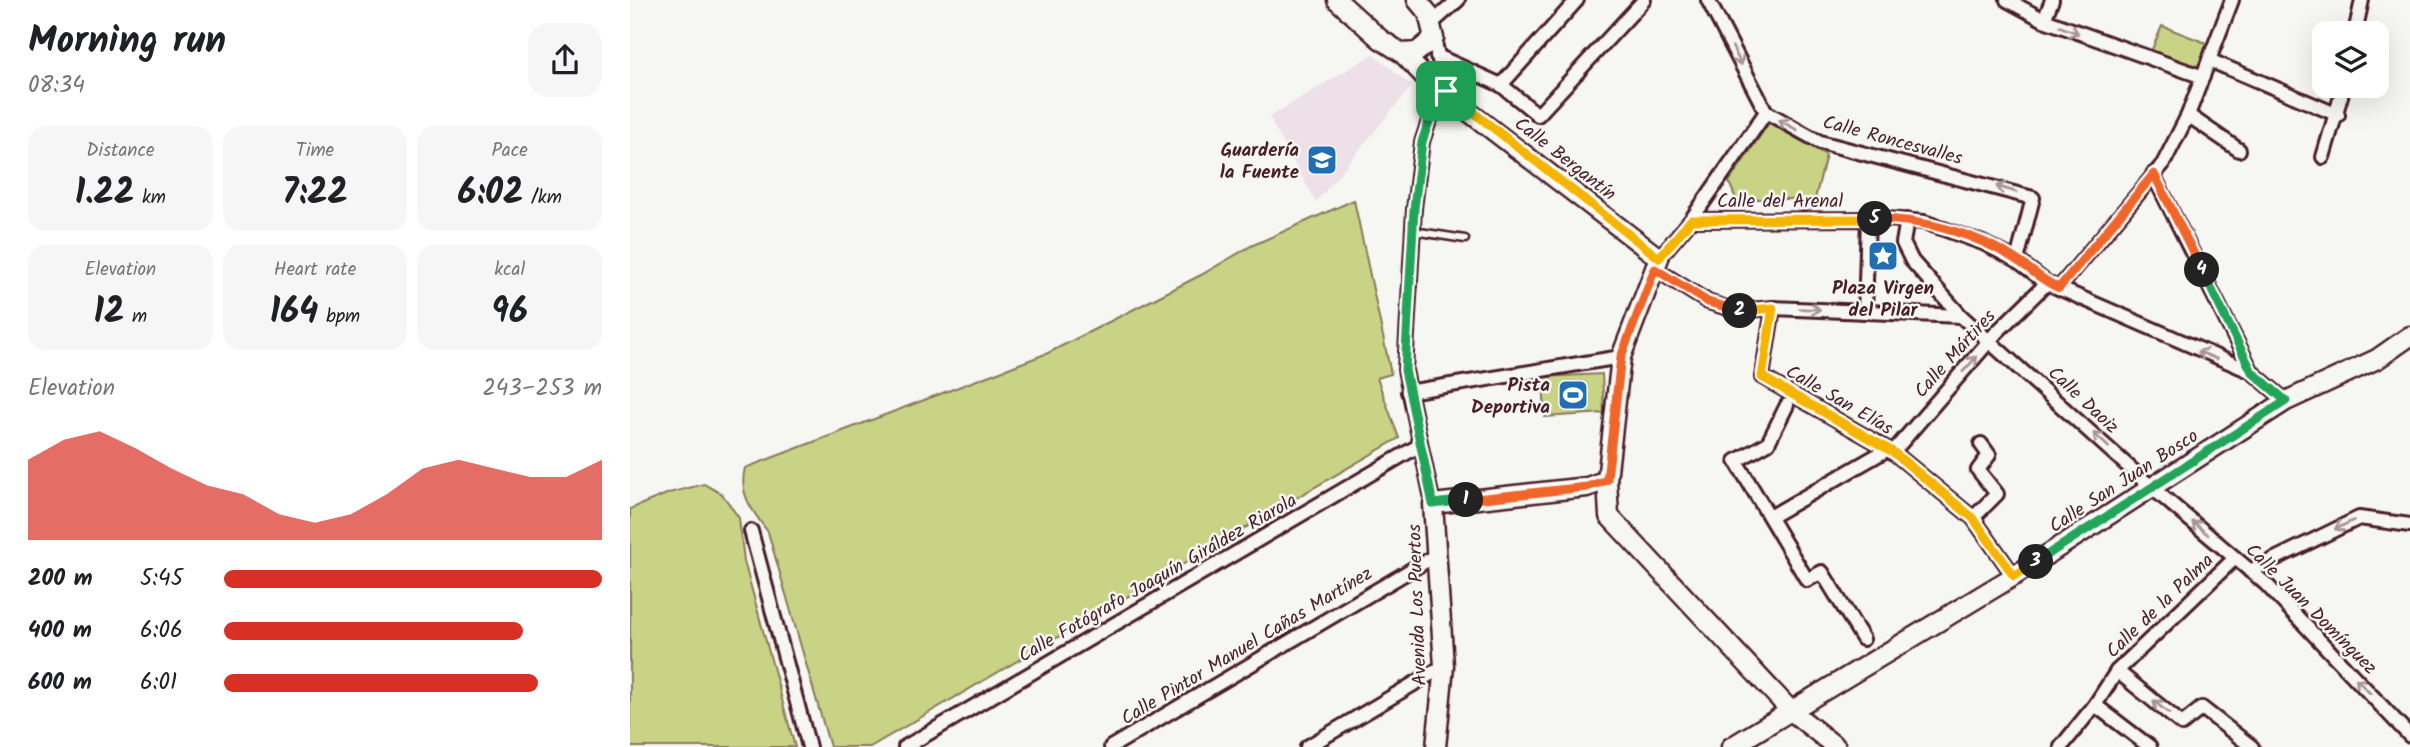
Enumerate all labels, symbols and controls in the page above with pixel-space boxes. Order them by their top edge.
text: Morning run [28,12,226,72]
map controls [2312,21,2389,98]
button: layers [2312,21,2389,98]
button: share [528,23,602,97]
one-way arrow [2057,24,2079,37]
one-way arrow [1731,45,1745,66]
pin [1416,61,1476,121]
text: 08:34 [28,68,85,104]
icon: arrive [1427,72,1465,110]
street label: Calle Roncesvalles [1819,108,1966,174]
street label: Calle Bergantín [1507,110,1622,209]
one-way arrow [1779,118,1799,132]
text: Distance [86,136,154,166]
text: Time [296,136,334,166]
text: Pace [492,136,528,166]
place label: Guardería la Fuente [1220,136,1299,188]
school or university icon: Guardería la Fuente [1305,143,1339,177]
text: 1.22 [75,166,134,222]
text: 7:22 [282,166,348,222]
text: 6:02 [457,166,523,222]
one-way arrow [1995,182,2017,195]
text: km [134,183,166,213]
text: /km [523,183,562,213]
street label: Calle del Arenal [1717,187,1843,217]
pin: 5 [1858,202,1892,236]
text: 5 [1870,203,1879,233]
place icon: Plaza Virgen del Pilar [1866,239,1900,273]
pin: 4 [2184,252,2220,288]
text: 4 [2196,254,2207,284]
text: Elevation [84,255,156,285]
text: Heart rate [274,255,356,285]
text: kcal [494,255,525,285]
place label: Plaza Virgen del Pilar [1832,274,1934,326]
text: 12 [93,285,124,341]
text: 164 [270,285,318,341]
text: 96 [491,285,528,341]
pin: 2 [1722,294,1758,328]
text: 2 [1734,295,1745,325]
text: m [124,302,147,332]
text: bpm [318,302,360,332]
one-way arrow [1799,303,1822,316]
street label: Calle Mártires [1907,303,2004,406]
one-way arrow [2197,347,2219,360]
one-way arrow [1962,355,1978,373]
street label: Calle San Elías [1780,358,1898,444]
street label: Calle Daoiz [2040,359,2125,442]
text: Elevation [28,371,115,407]
text: 243–253 m [482,371,602,407]
place label: Pista Deportiva [1471,371,1550,423]
sports icon: Pista Deportiva [1556,378,1590,412]
street label: Calle San Juan Bosco [2043,422,2205,541]
one-way arrow [2092,431,2109,448]
pin: 1 [1448,482,1484,518]
text: 1 [1463,484,1468,514]
street label: Calle Fotógrafo Joaquín Giráldez Riarola [1013,486,1303,671]
one-way arrow [2334,519,2355,532]
one-way arrow [2191,520,2209,536]
street label: Avenida Los Puertos [1400,524,1436,686]
street label: Calle Juan Domínguez [2238,537,2383,682]
pin: 3 [2018,544,2054,580]
text: 3 [2030,546,2041,576]
street label: Calle de la Palma [2099,547,2221,666]
street label: Calle Pintor Manuel Cañas Martínez [1116,560,1379,734]
text: 200 m [28,561,93,597]
text: 5:45 [140,561,183,597]
text: 400 m [28,613,92,649]
text: 6:06 [140,613,183,649]
text: 600 m [28,665,92,701]
text: 6:01 [140,665,177,701]
one-way arrow [2354,678,2371,695]
one-way arrow [2152,699,2170,715]

